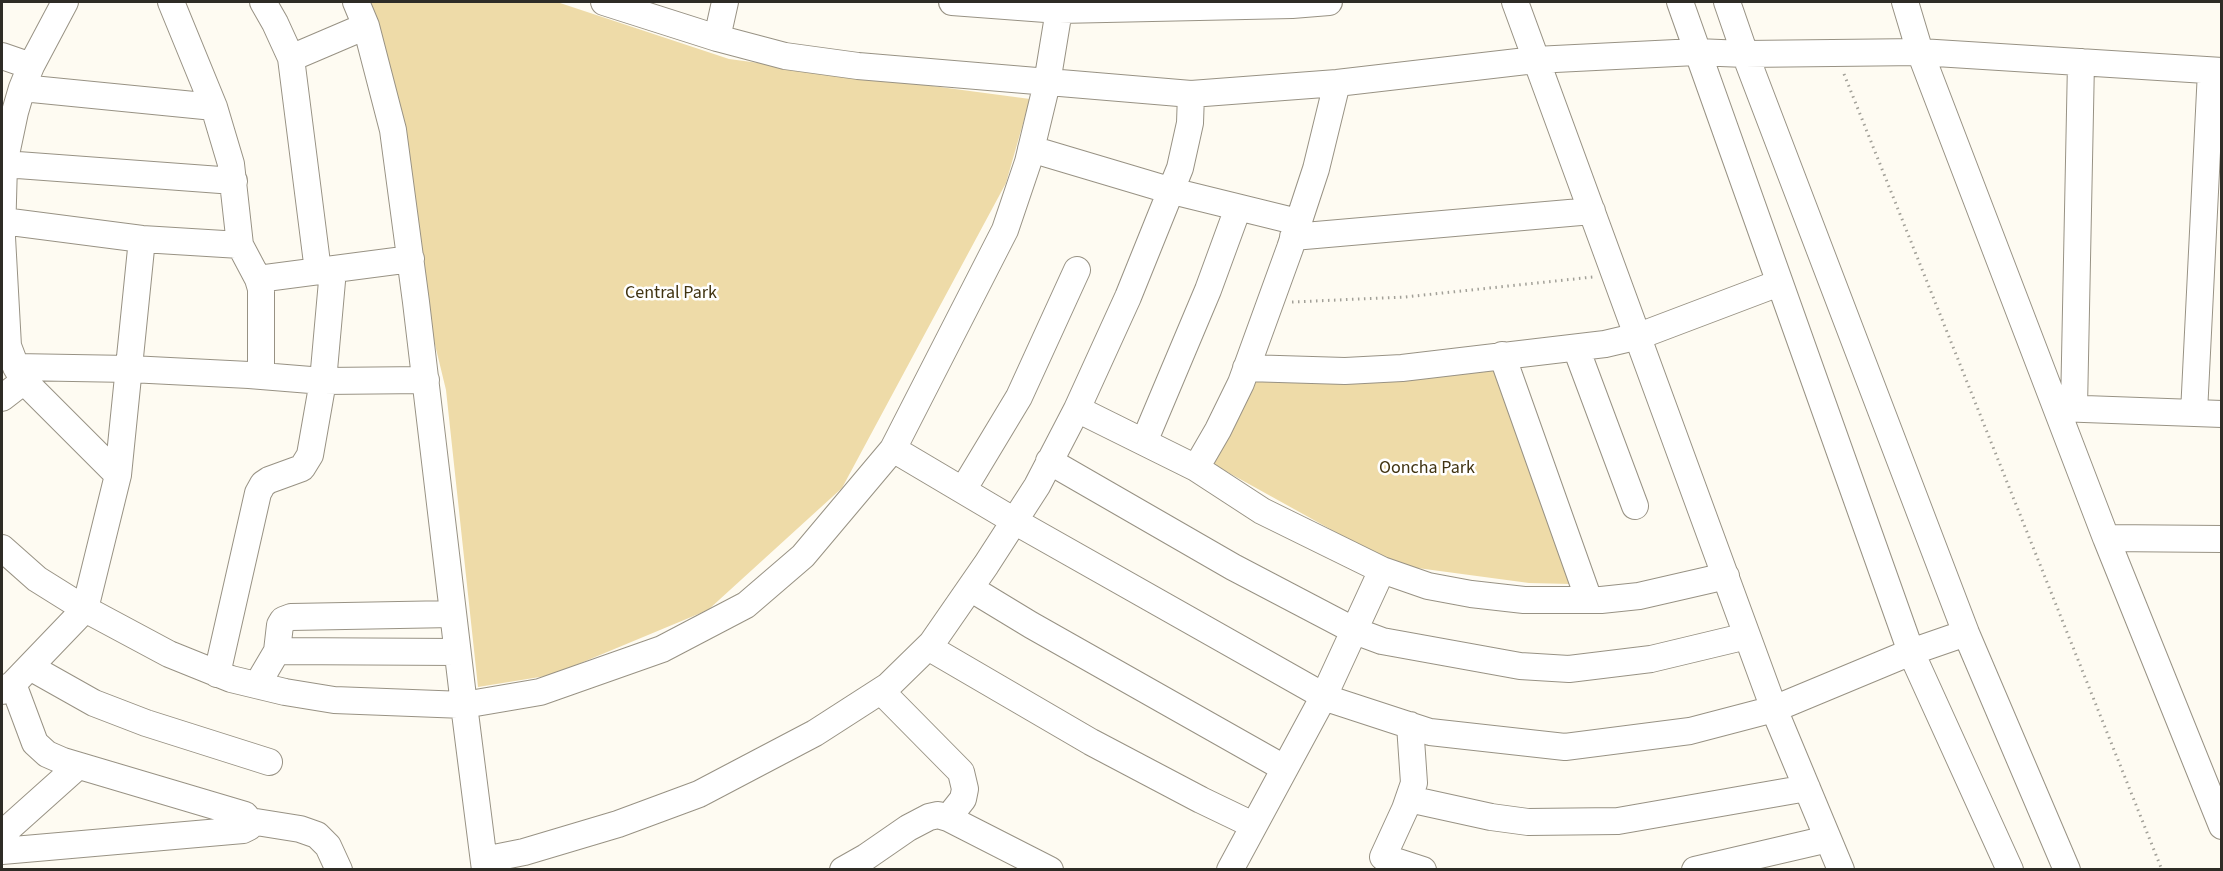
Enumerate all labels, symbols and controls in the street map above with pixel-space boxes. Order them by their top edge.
park label: Central Park [625,283,717,305]
park label: Ooncha Park [1379,458,1475,480]

